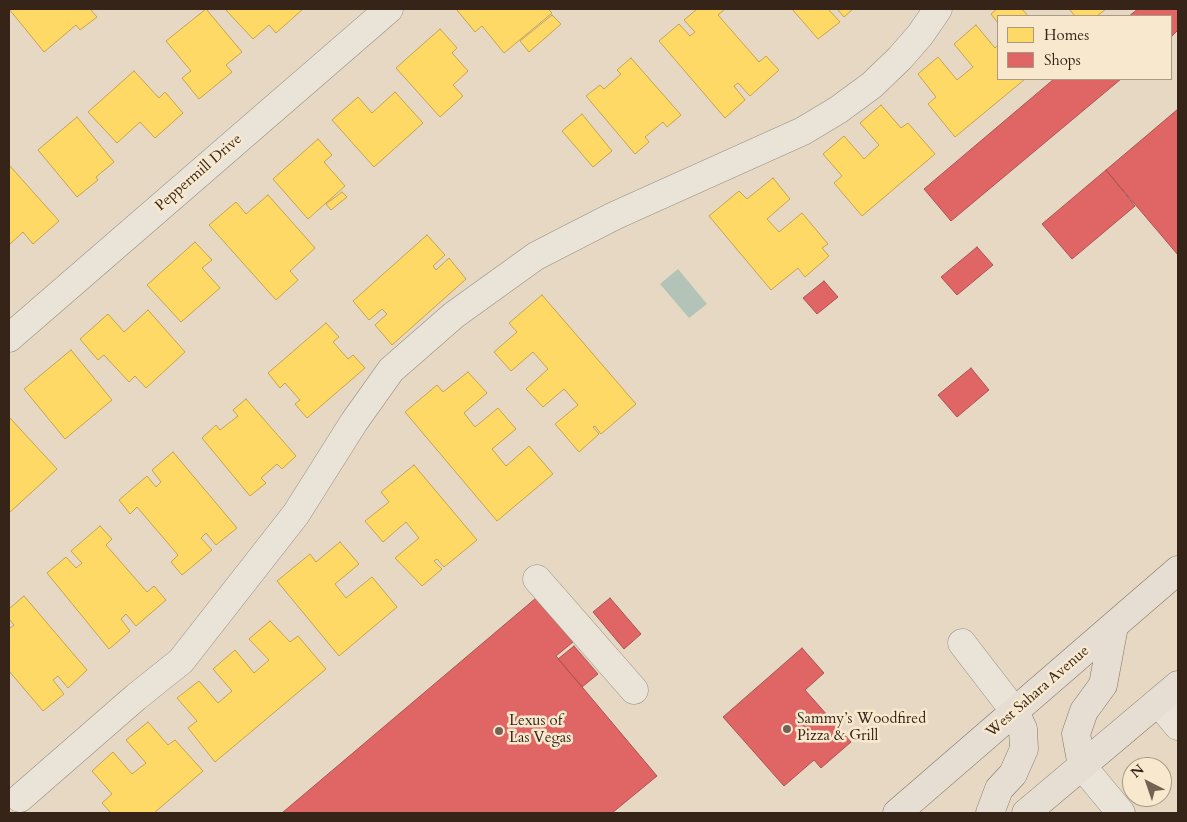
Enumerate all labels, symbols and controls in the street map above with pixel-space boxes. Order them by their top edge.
legend [997,15,1172,80]
text: Homes [1044,25,1089,45]
text: Shops [1044,50,1081,70]
street label: Peppermill Drive [152,131,246,215]
street label: West Sahara Avenue [983,642,1093,742]
place label: Sammy’s Woodfired Pizza & Grill [797,711,926,746]
place label: Lexus of Las Vegas [509,713,571,748]
marker: Sammy’s Woodfired Pizza & Grill [781,723,793,735]
marker: Lexus of Las Vegas [493,725,505,737]
north arrow [1122,757,1172,807]
text: N [1127,760,1148,782]

